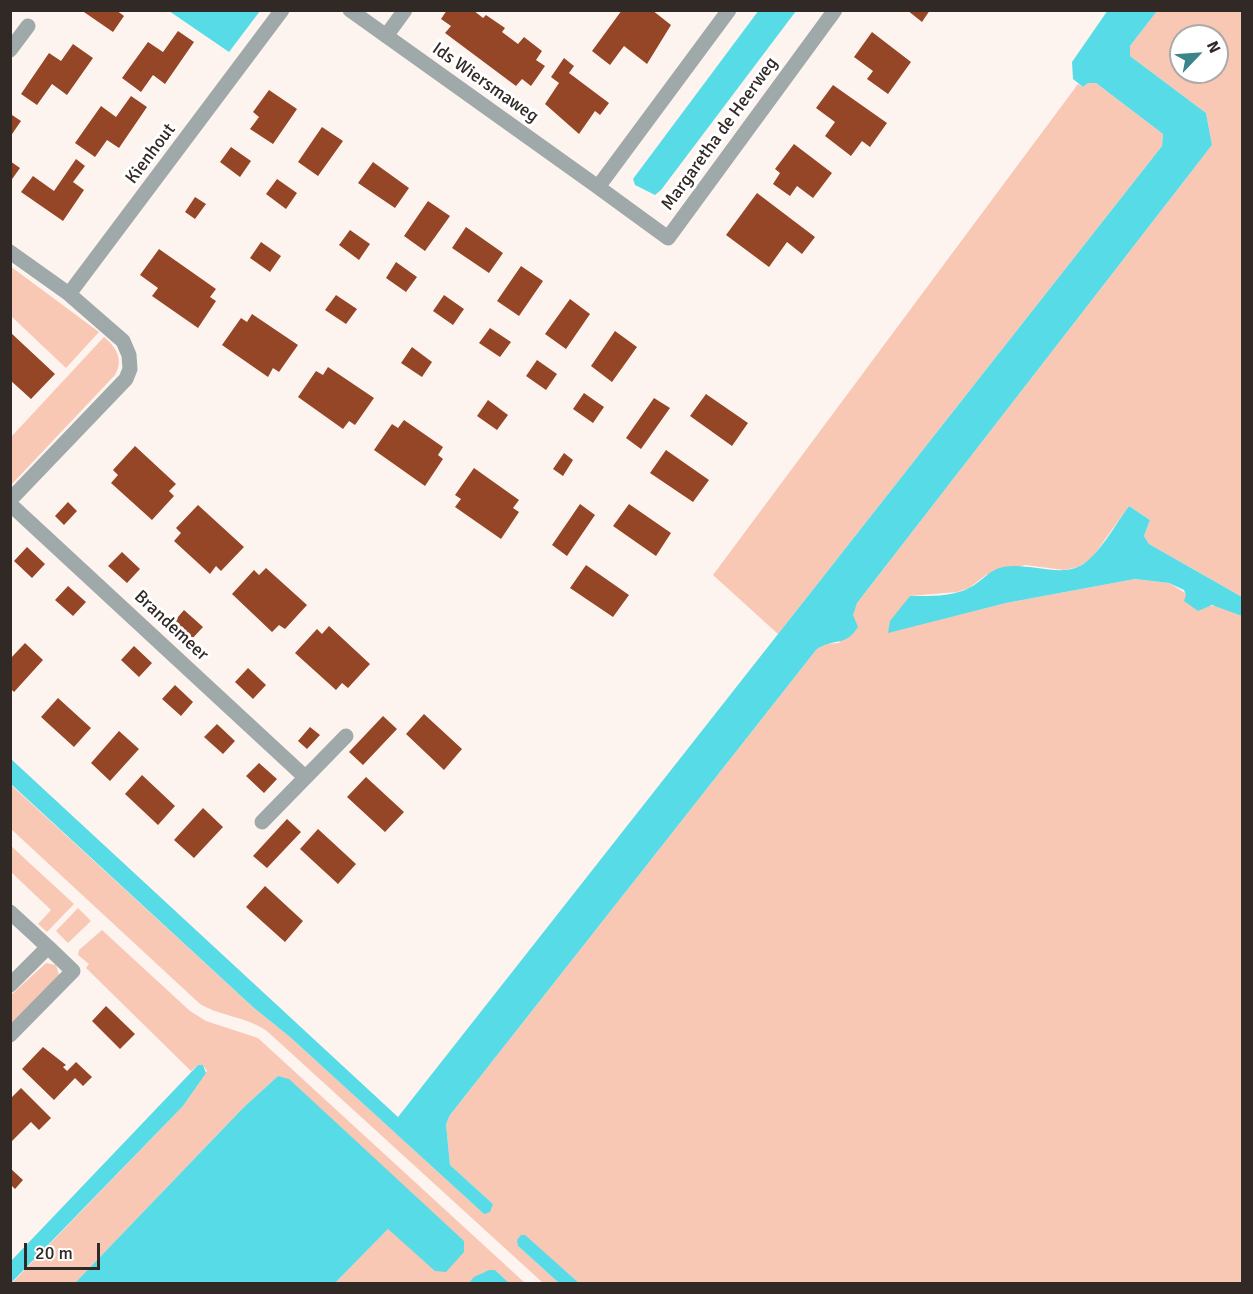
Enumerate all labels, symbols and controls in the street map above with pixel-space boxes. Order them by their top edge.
north arrow [1169,24,1229,84]
street label: Ids Wiersmaweg [428,38,542,128]
text: N [1202,38,1225,57]
street label: Margaretha de Heerweg [657,53,783,215]
street label: Kienhout [121,120,181,188]
street label: Brandemeer [129,586,213,666]
scale bar [27,1231,104,1269]
text: 20 m [35,1242,73,1264]

